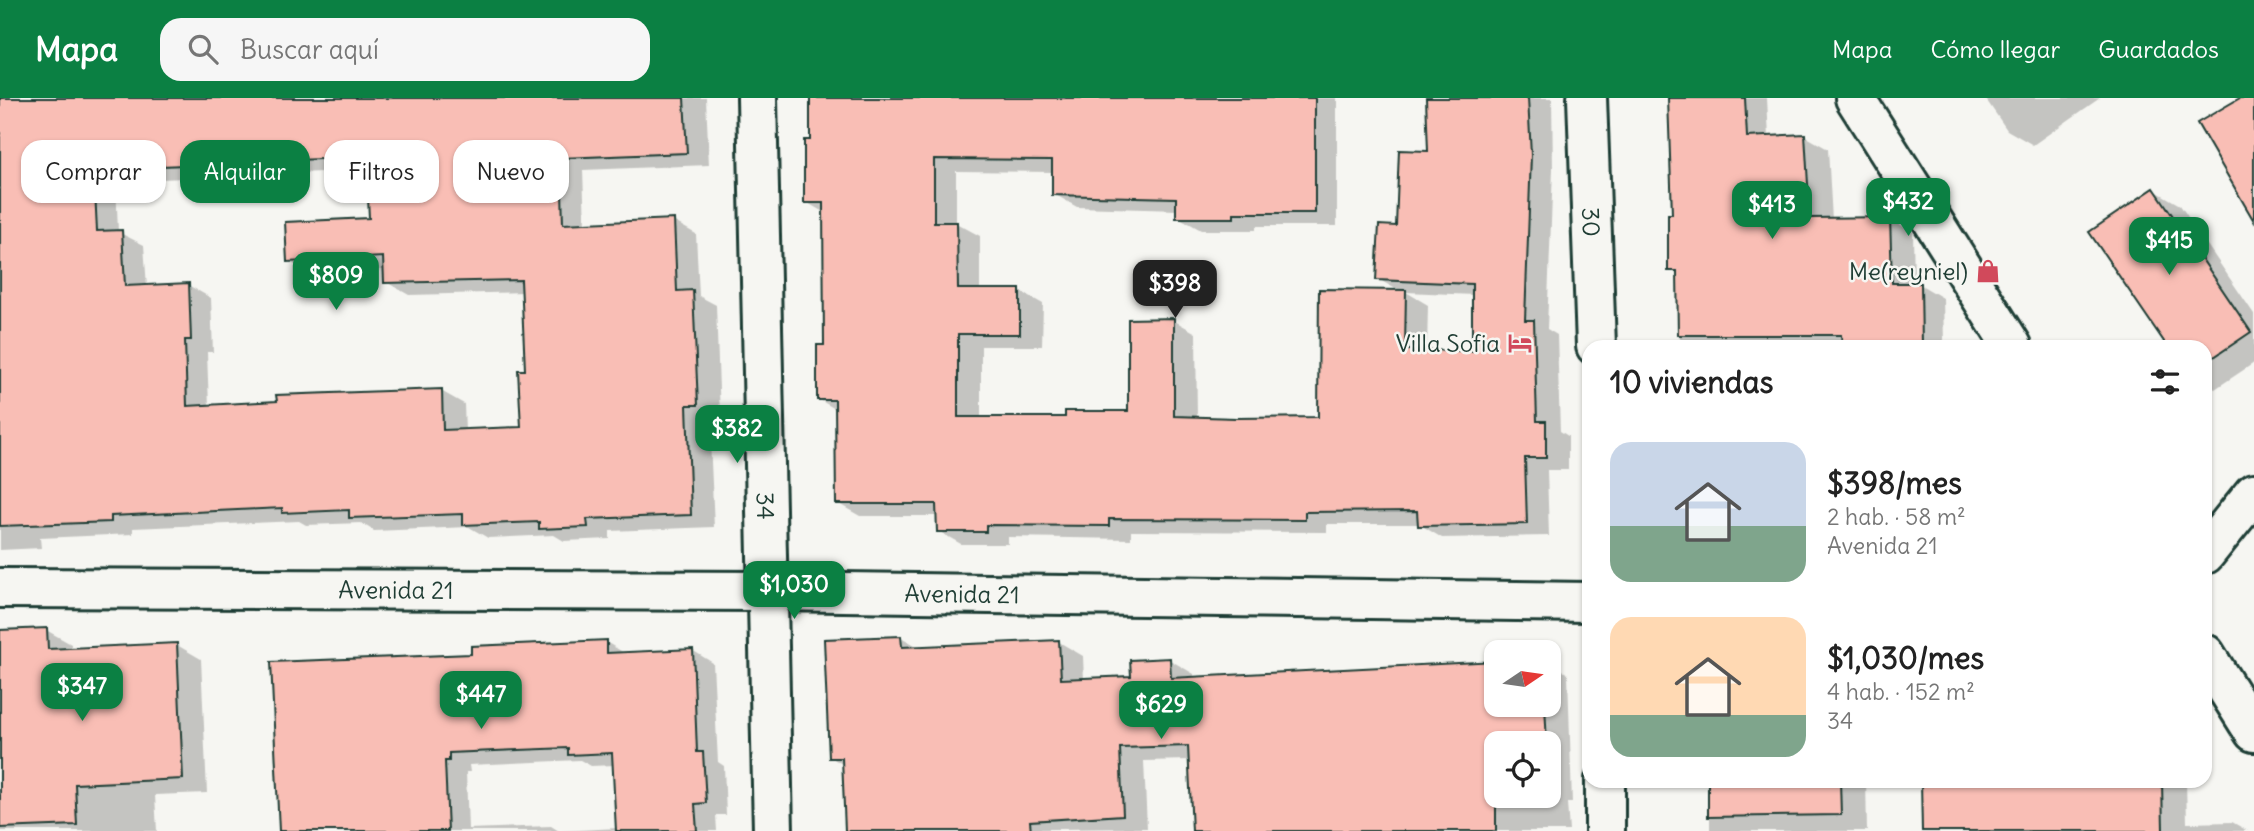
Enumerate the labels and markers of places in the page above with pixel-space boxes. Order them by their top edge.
pin: $432 [1867,178,1949,238]
pin: $413 [1731,181,1813,241]
pin: $415 [2128,218,2210,277]
pin: $809 [295,252,377,312]
place label: Me(reyniel) [1849,256,1968,286]
shop icon: Me(reyniel) [1974,257,2002,285]
pin: $398 [1134,260,1216,320]
place label: Villa Sofia [1396,328,1500,358]
hotel icon: Villa Sofia [1506,329,1534,357]
pin: $382 [696,406,778,465]
pin: $1,030 [737,561,851,621]
pin: $347 [41,664,123,723]
pin: $447 [440,672,522,731]
pin: $629 [1120,682,1202,741]

